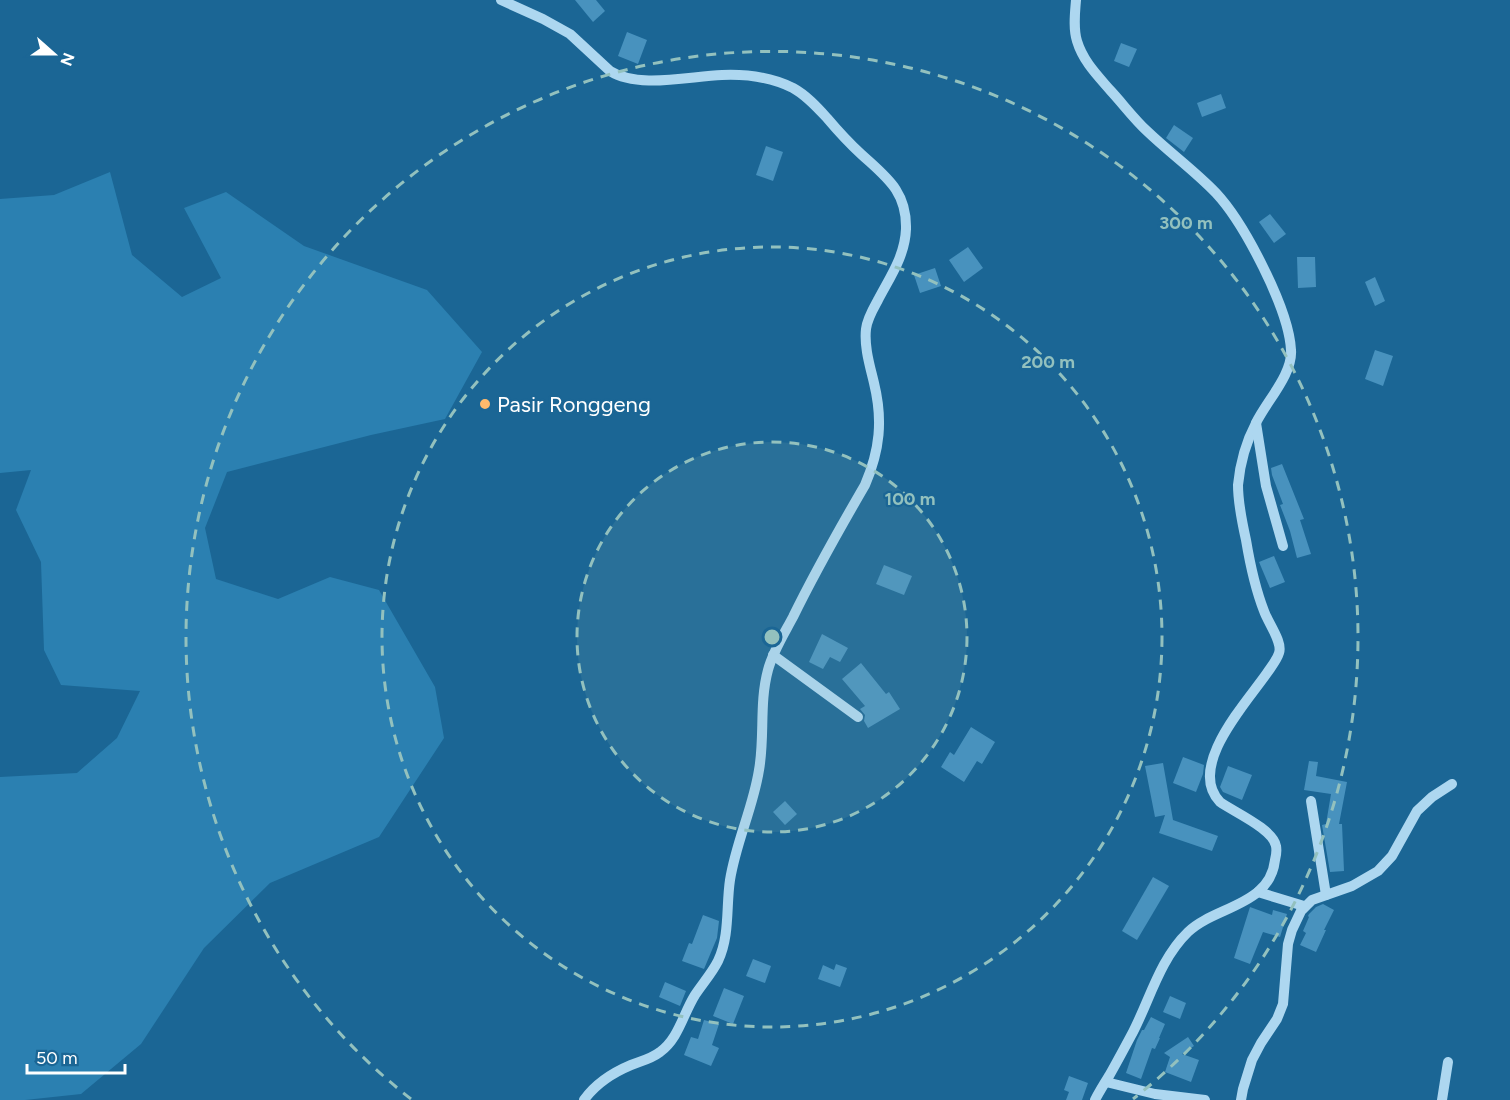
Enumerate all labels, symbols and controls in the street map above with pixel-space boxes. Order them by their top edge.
north arrow [24,24,84,84]
text: N [56,50,79,68]
text: 300 m [1159,212,1213,234]
text: 200 m [1021,351,1075,373]
place label: Pasir Ronggeng [497,391,651,418]
marker: Pasir Ronggeng [478,397,492,411]
text: 100 m [885,488,935,510]
centre of rings [762,627,782,647]
scale bar [27,1037,124,1075]
text: 50 m [36,1047,78,1069]

